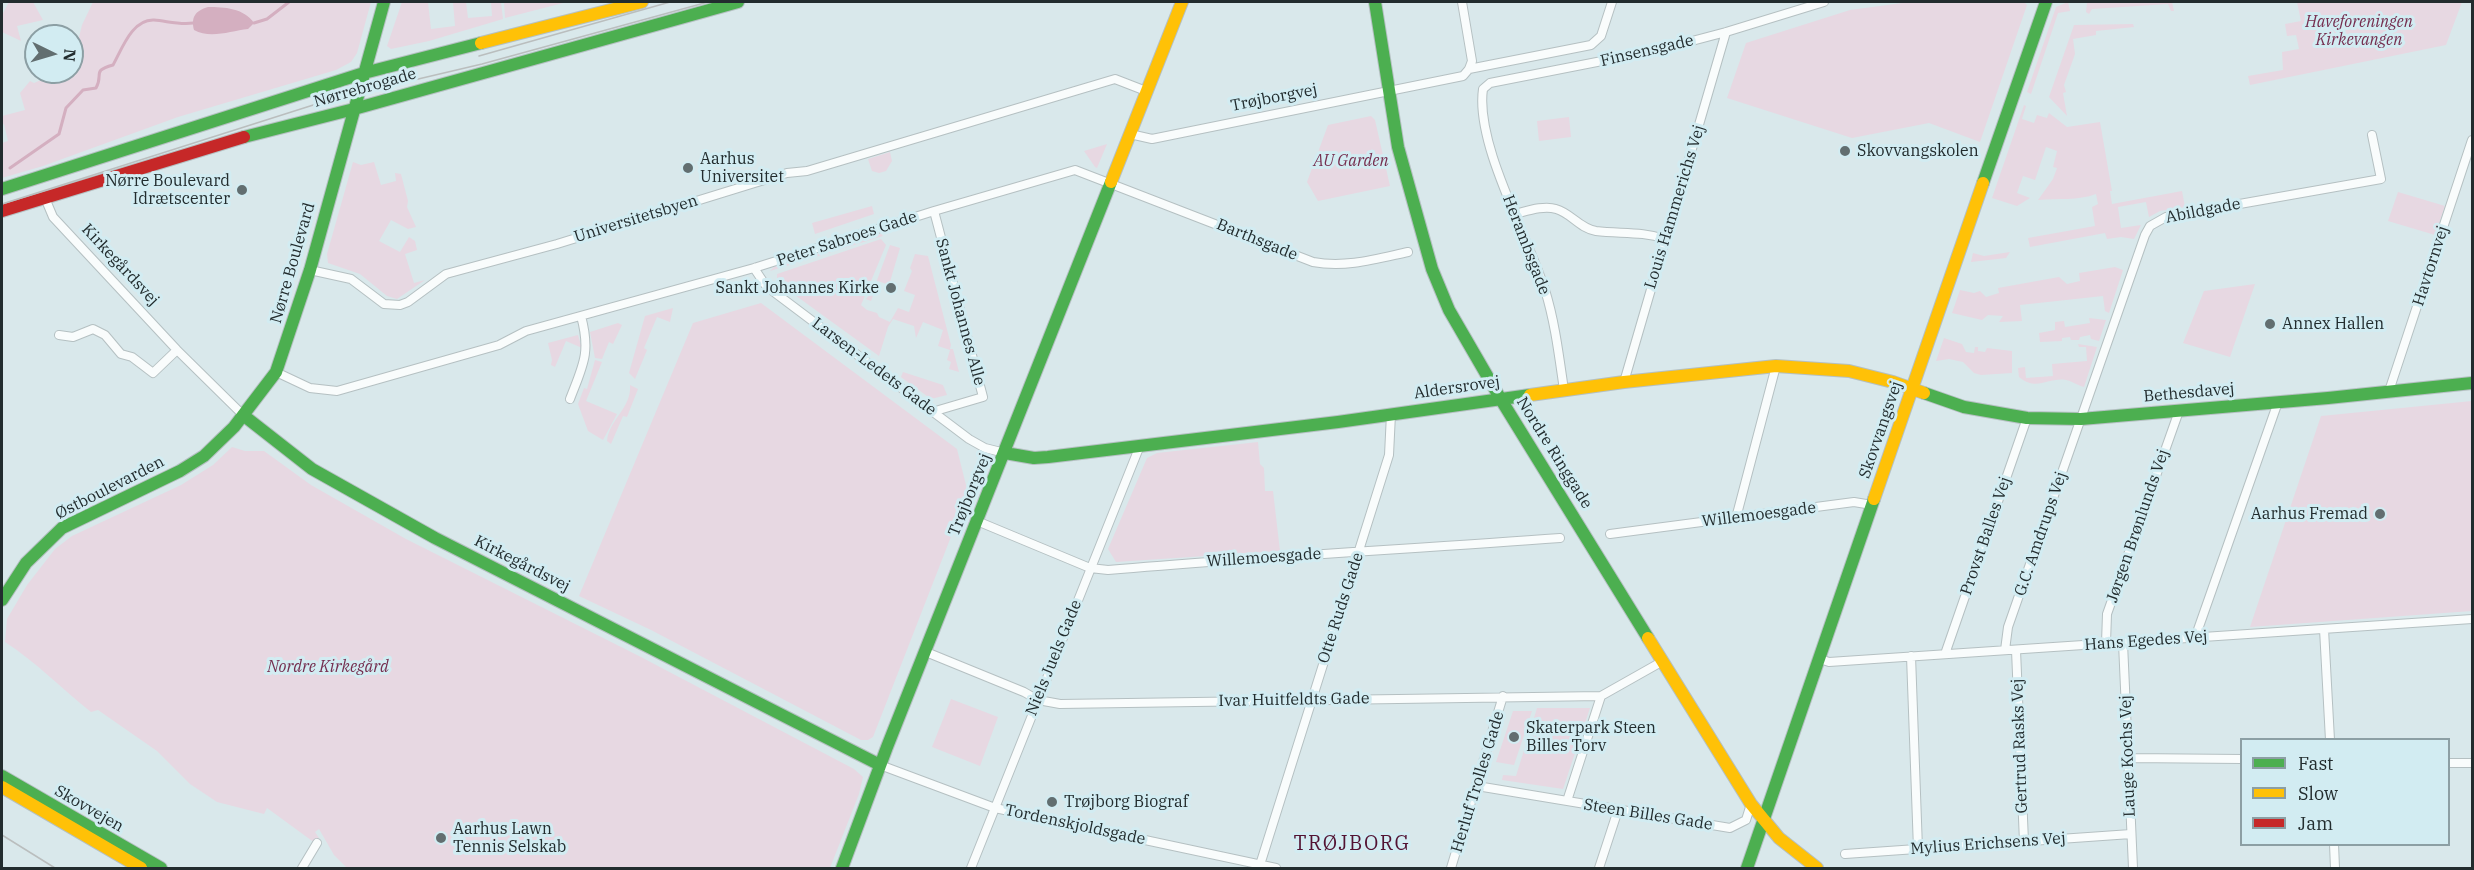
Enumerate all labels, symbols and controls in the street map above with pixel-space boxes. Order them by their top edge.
park label: Haveforeningen Kirkevangen [2305,12,2413,50]
north arrow [24,24,84,84]
street label: Finsensgade [1599,31,1695,71]
text: N [59,48,80,63]
street label: Nørrebrogade [312,64,418,112]
street label: Trøjborgvej [1229,80,1319,116]
street label: Louis Hammerichs Vej [1641,123,1709,291]
place label: Skovvangskolen [1857,141,1979,161]
marker: Skovvangskolen [1838,144,1852,158]
place label: Aarhus Universitet [700,149,784,187]
park label: AU Garden [1314,151,1388,171]
marker: Aarhus Universitet [681,161,695,175]
place label: Nørre Boulevard Idrætscenter [105,171,230,209]
marker: Nørre Boulevard Idrætscenter [235,183,249,197]
street label: Universitetsbyen [572,191,700,247]
street label: Herambsgade [1498,192,1554,298]
street label: Abildgade [2164,194,2242,228]
street label: Nørre Boulevard [267,200,319,326]
street label: Peter Sabroes Gade [775,207,919,271]
street label: Barthsgade [1214,215,1300,265]
street label: Kirkegårdsvej [77,220,163,310]
street label: Havtornvej [2409,223,2453,309]
street label: Sankt Johannes Alle [931,236,989,388]
place label: Sankt Johannes Kirke [716,278,879,298]
marker: Sankt Johannes Kirke [884,281,898,295]
street label: Larsen-Ledets Gade [808,314,940,420]
place label: Annex Hallen [2282,314,2384,334]
marker: Annex Hallen [2263,317,2277,331]
street label: Aldersrovej [1413,372,1501,404]
street label: Skovvangsvej [1855,379,1907,481]
street label: Bethesdavej [2143,379,2235,407]
street label: Nordre Ringgade [1512,394,1596,512]
street label: Jørgen Brønlunds Vej [2103,447,2173,605]
street label: Trøjborgvej [945,451,995,539]
street label: Østboulevarden [52,452,168,524]
street label: G.C. Amdrups Vej [2011,469,2071,599]
street label: Provst Balles Vej [1957,474,2015,598]
street label: Willemoesgade [1701,498,1817,532]
place label: Aarhus Fremad [2251,504,2368,524]
marker: Aarhus Fremad [2373,507,2387,521]
street label: Kirkegårdsvej [471,532,573,596]
street label: Willemoesgade [1206,544,1322,572]
street label: Otte Ruds Gade [1314,550,1368,666]
street label: Niels Juels Gade [1022,597,1086,719]
street label: Hans Egedes Vej [2084,627,2208,655]
park label: Nordre Kirkegård [267,657,389,677]
street label: Gertrud Rasks Vej [2008,678,2032,814]
street label: Ivar Huitfeldts Gade [1218,689,1370,711]
street label: Lauge Kochs Vej [2116,695,2140,817]
street label: Herluf Trolles Gade [1447,709,1509,855]
place label: Skaterpark Steen Billes Torv [1526,718,1656,756]
marker: Skaterpark Steen Billes Torv [1507,730,1521,744]
legend [2240,738,2450,846]
text: Fast [2298,752,2333,775]
street label: Skovvejen [51,781,127,837]
text: Slow [2298,782,2338,805]
place label: Trøjborg Biograf [1064,792,1188,812]
marker: Trøjborg Biograf [1045,795,1059,809]
street label: Steen Billes Gade [1582,795,1714,835]
street label: Tordenskjoldsgade [1003,801,1147,849]
text: Jam [2298,812,2333,835]
place label: Aarhus Lawn Tennis Selskab [453,819,566,857]
street label: Mylius Erichsens Vej [1910,829,2066,859]
marker: Aarhus Lawn Tennis Selskab [434,831,448,845]
district label: TRØJBORG [1294,832,1410,856]

